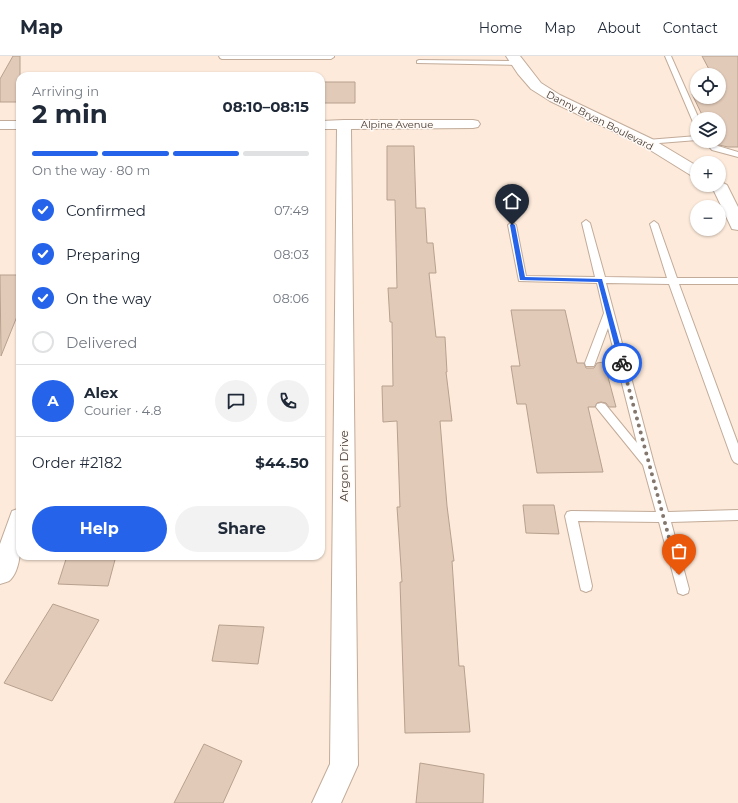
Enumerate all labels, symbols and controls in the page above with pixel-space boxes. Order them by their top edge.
text: Map [20,16,63,39]
text: Home [479,19,522,37]
text: Map [544,19,575,37]
text: About [597,19,641,37]
text: Contact [663,19,718,37]
map controls [690,68,726,236]
button: locate [690,68,726,104]
text: Arriving in [32,83,99,99]
street label: Danny Bryan Boulevard [544,88,656,153]
text: 08:10–08:15 [222,97,309,116]
text: 2 min [32,98,108,130]
button: layers [690,112,726,148]
street label: Alpine Avenue [361,118,433,131]
button: + [690,156,726,192]
text: On the way · 80 m [32,162,150,178]
pin [495,184,529,225]
icon: home [501,190,523,212]
icon: check [32,199,54,221]
button: − [690,200,726,236]
text: Confirmed [66,201,146,220]
text: 07:49 [274,202,309,218]
icon: check [32,243,54,265]
text: Preparing [66,245,141,264]
text: 08:03 [274,246,309,262]
icon: check [32,287,54,309]
text: On the way [66,289,151,308]
text: 08:06 [273,290,309,306]
text: Delivered [66,333,138,352]
courier [602,343,642,383]
icon: bike [611,352,633,374]
button: chat [215,380,257,422]
button: phone [267,380,309,422]
text: Alex [84,383,118,402]
text: A [47,391,59,410]
text: Courier · 4.8 [84,402,162,418]
street label: Argon Drive [336,430,351,502]
text: Order #2182 [32,453,122,472]
text: $44.50 [255,453,309,472]
button: Help [32,506,167,552]
button: Share [175,506,309,552]
pin [662,534,696,575]
icon: bag [668,540,690,562]

